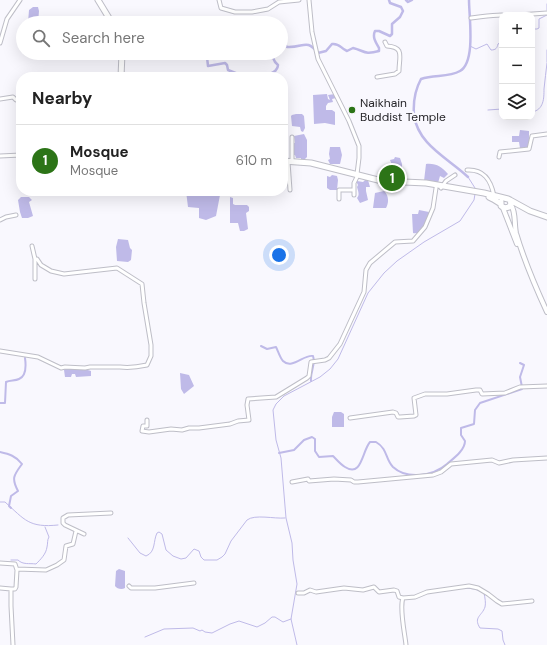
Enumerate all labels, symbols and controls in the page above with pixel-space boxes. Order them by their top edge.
map controls [499,12,535,120]
button: + [499,12,535,48]
search box [16,16,288,60]
icon: search [30,27,52,49]
text: Search here [62,28,145,48]
button: − [499,48,535,84]
button: layers [499,84,535,120]
text: Nearby [32,87,92,109]
place label: Naikhain Buddist Temple [360,95,446,125]
marker: Naikhain Buddist Temple [347,105,357,115]
text: Mosque [70,142,129,162]
text: 1 [43,152,47,169]
text: 610 m [236,152,272,169]
text: Mosque [70,162,118,179]
pin: 1 [379,163,405,193]
your location [269,245,289,265]

